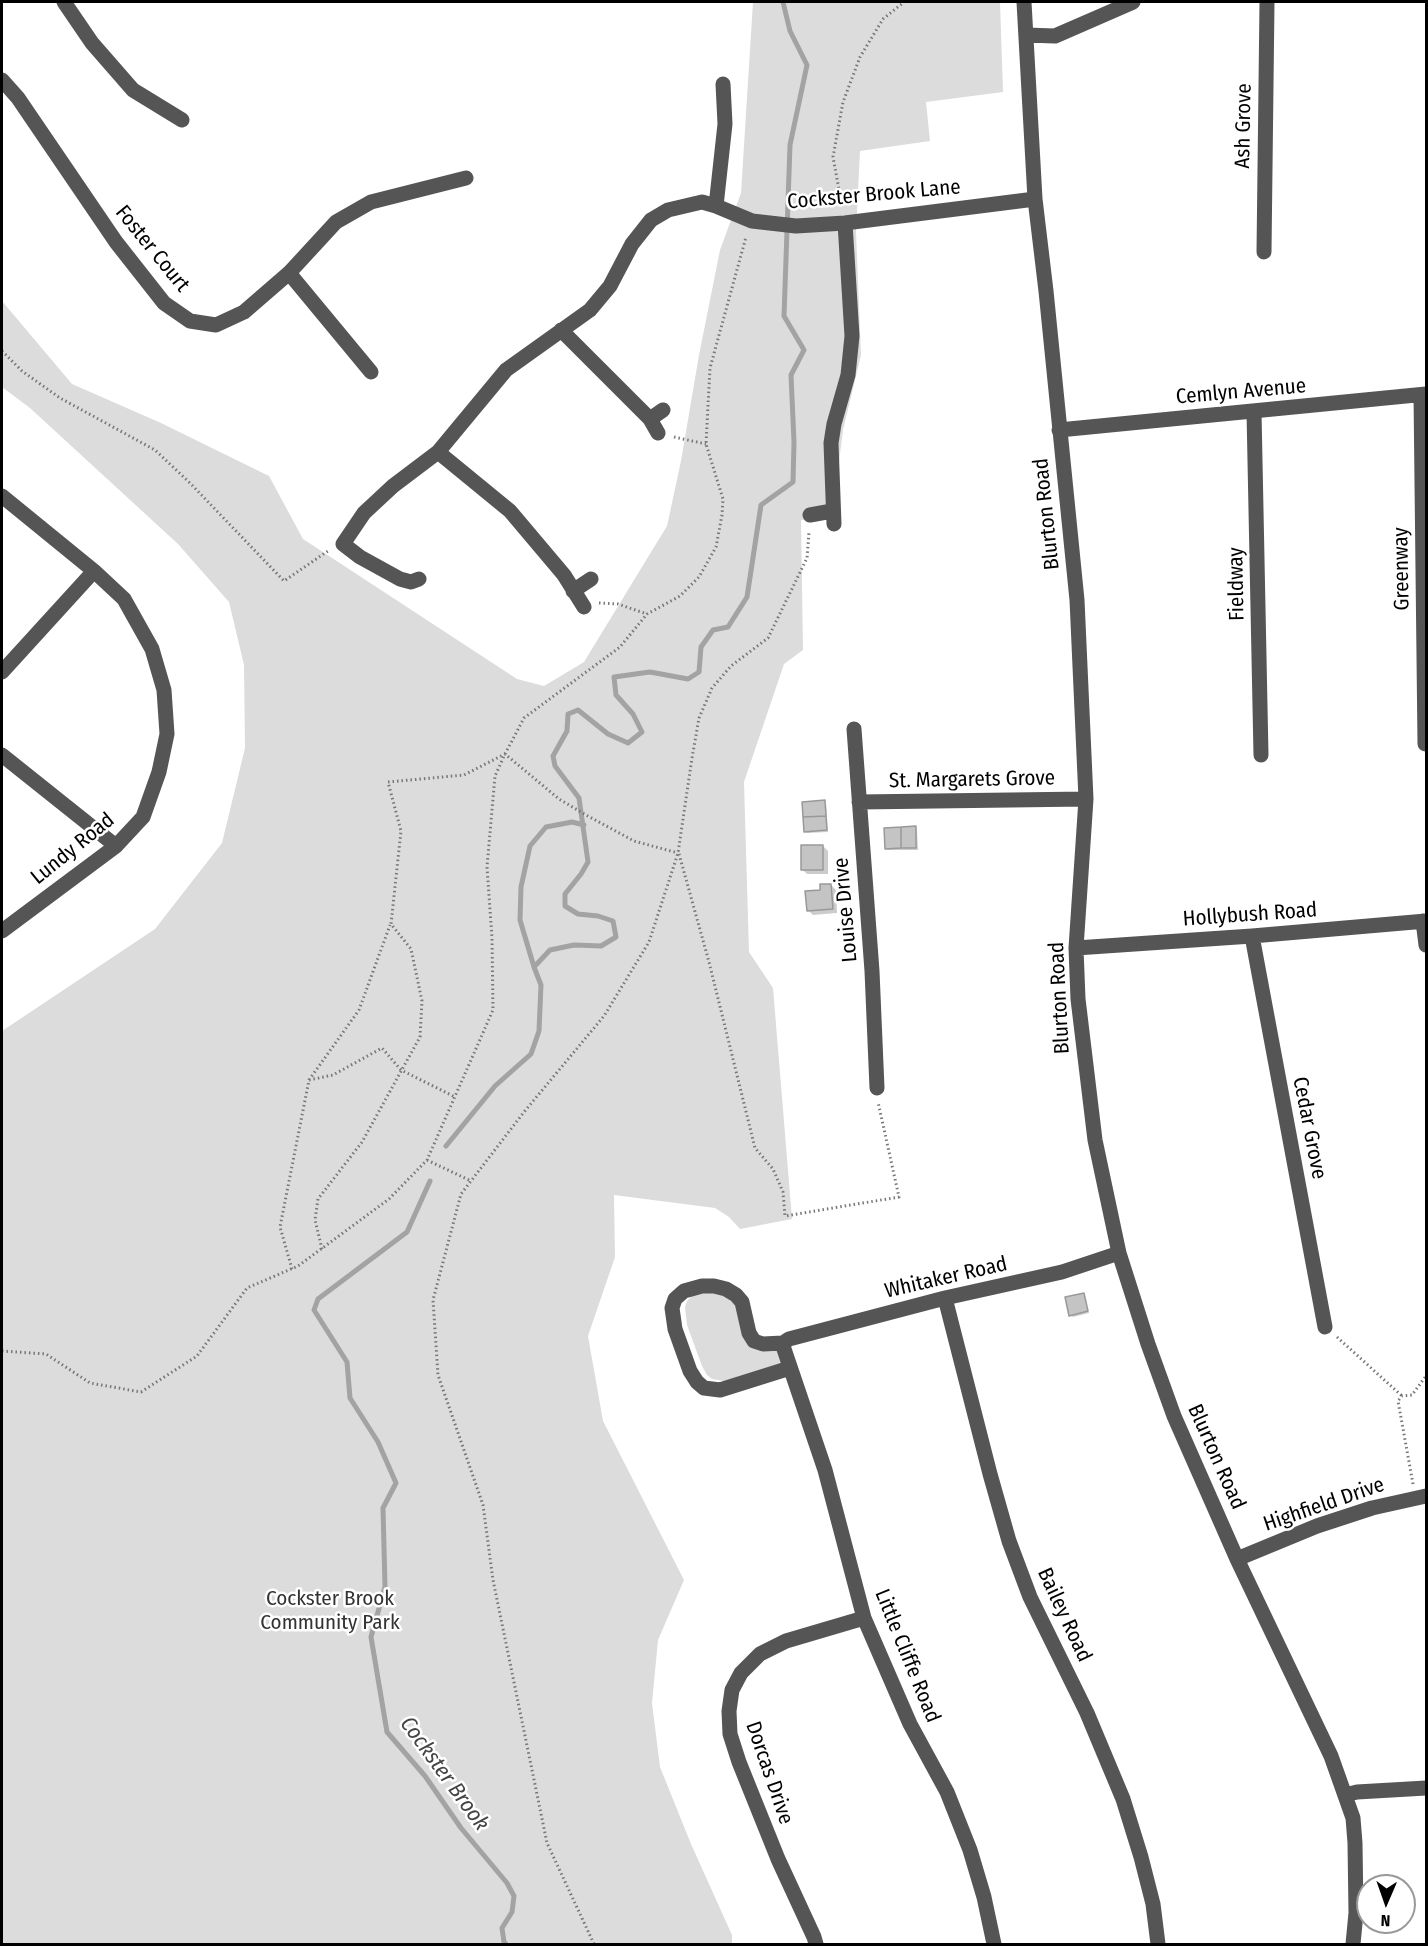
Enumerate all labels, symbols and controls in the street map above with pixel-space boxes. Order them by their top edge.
street label: Ash Grove [1231,83,1257,169]
street label: Cockster Brook Lane [786,175,962,215]
street label: Foster Court [109,201,195,297]
street label: Cemlyn Avenue [1175,374,1307,410]
street label: Blurton Road [1029,457,1065,571]
street label: Greenway [1389,527,1415,611]
street label: Fieldway [1224,547,1250,621]
street label: St. Margarets Grove [889,766,1055,794]
street label: Lundy Road [26,808,120,890]
street label: Louise Drive [829,857,863,963]
street label: Hollybush Road [1182,898,1318,932]
street label: Blurton Road [1044,941,1076,1055]
street label: Cedar Grove [1287,1075,1331,1181]
street label: Whitaker Road [882,1252,1010,1304]
street label: Blurton Road [1182,1400,1250,1514]
street label: Highfield Drive [1260,1473,1388,1537]
street label: Bailey Road [1031,1564,1097,1666]
park label: Cockster Brook Community Park [260,1586,400,1636]
street label: Little Cliffe Road [869,1586,945,1726]
water label: Cockster Brook [394,1712,494,1836]
street label: Dorcas Drive [740,1718,798,1828]
north arrow [1356,1874,1416,1934]
text: N [1380,1911,1391,1930]

